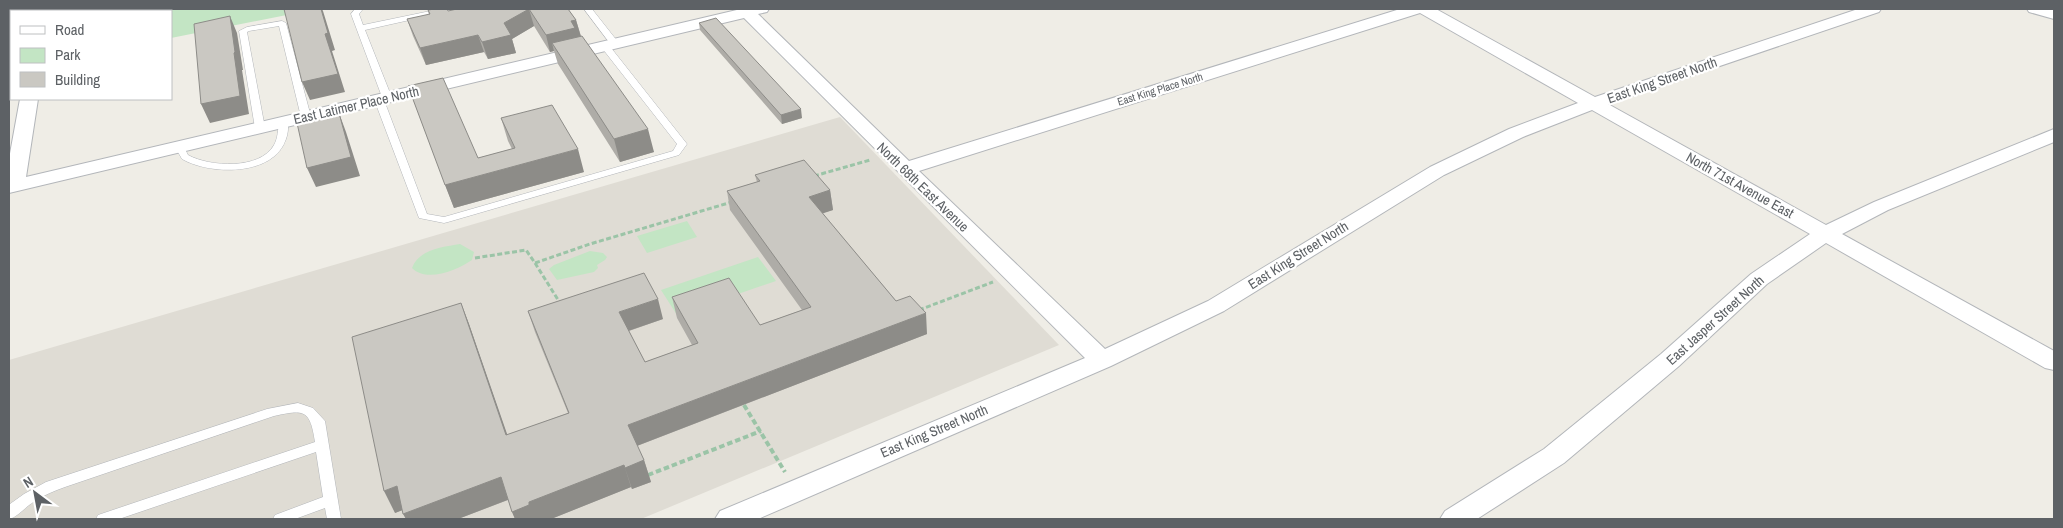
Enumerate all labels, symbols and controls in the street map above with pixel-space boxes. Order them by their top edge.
legend [10,10,172,100]
text: Road [55,19,84,40]
text: Park [55,44,81,65]
street label: East King Street North [1605,53,1719,107]
text: Building [55,69,100,90]
street label: East King Place North [1116,69,1204,109]
street label: East Latimer Place North [291,82,421,128]
street label: North 68th East Avenue [873,138,973,236]
street label: North 71st Avenue East [1683,148,1797,222]
street label: East King Street North [1245,217,1351,293]
street label: East Jasper Street North [1662,271,1768,369]
street label: East King Street North [878,400,990,462]
north arrow [10,468,60,518]
text: N [20,472,36,492]

